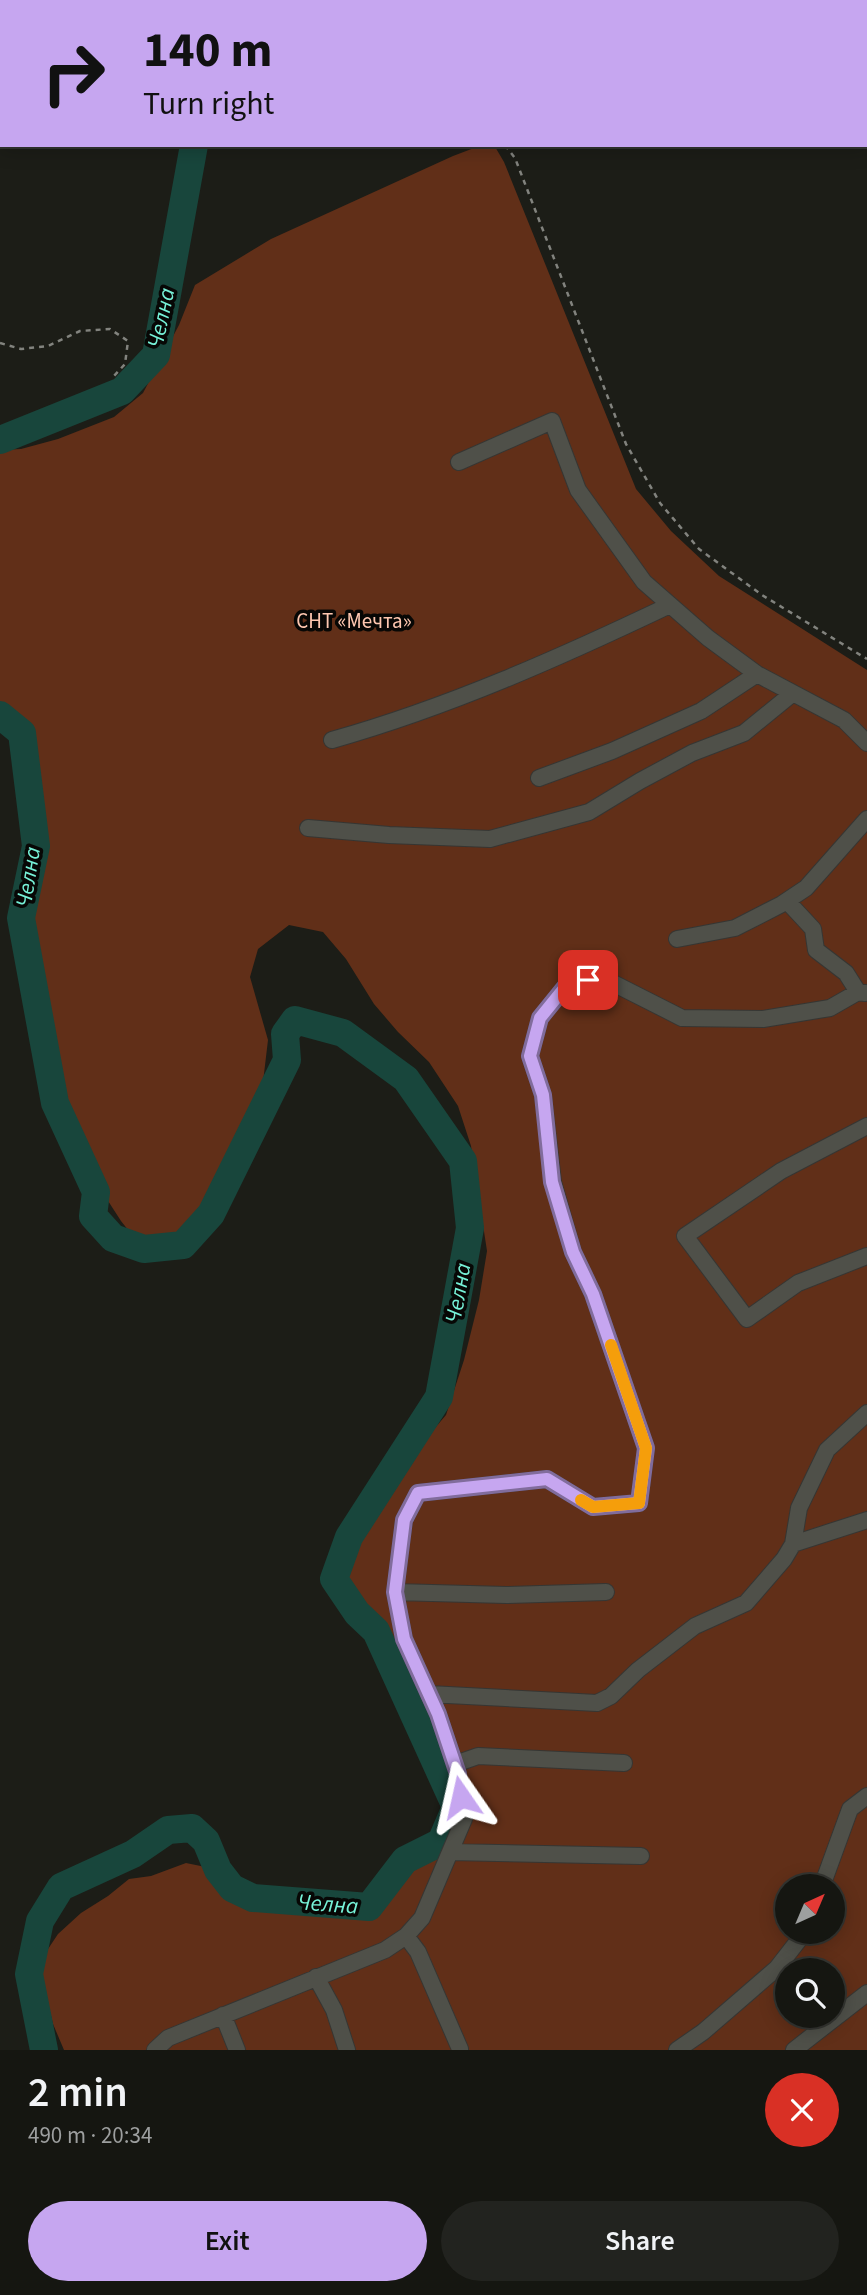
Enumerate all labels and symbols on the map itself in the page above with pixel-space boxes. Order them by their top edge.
water label: Челна [139,285,183,351]
park label: СНТ «Мечта» [296,606,412,636]
water label: Челна [7,844,49,910]
pin [558,950,618,1010]
water label: Челна [436,1260,480,1326]
position arrow [424,1760,498,1834]
north arrow [775,1874,845,1944]
water label: Челна [296,1885,360,1923]

